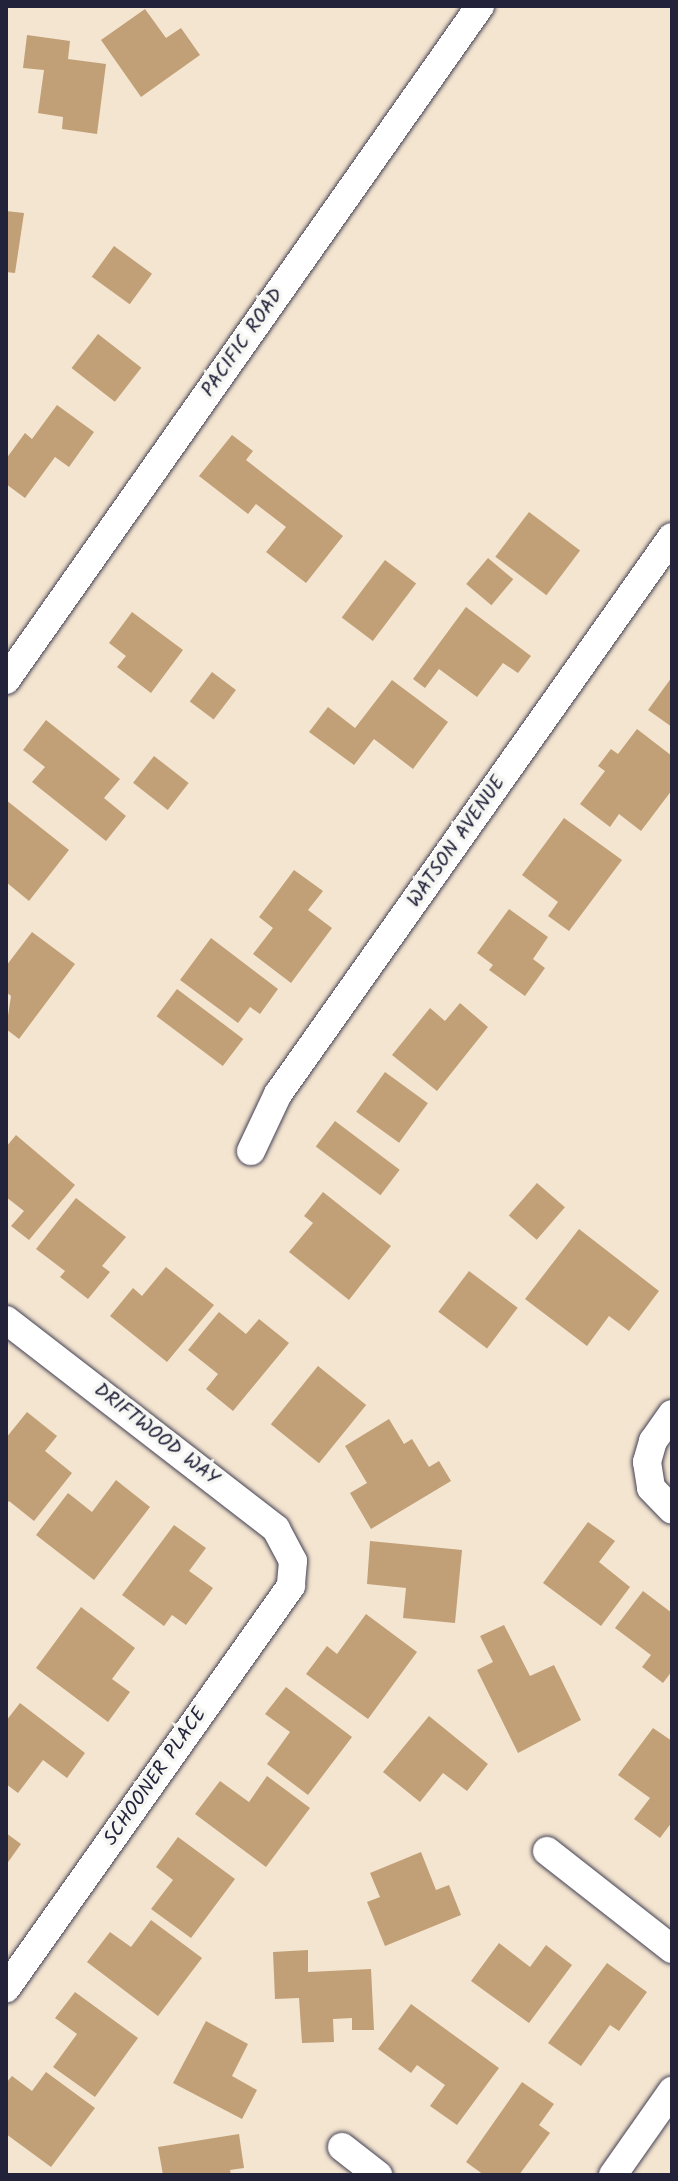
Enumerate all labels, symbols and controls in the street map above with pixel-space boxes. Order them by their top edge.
street label: PACIFIC ROAD [197,284,289,402]
street label: WATSON AVENUE [403,772,511,912]
street label: DRIFTWOOD WAY [89,1379,223,1491]
street label: SCHOONER PLACE [99,1703,213,1851]

